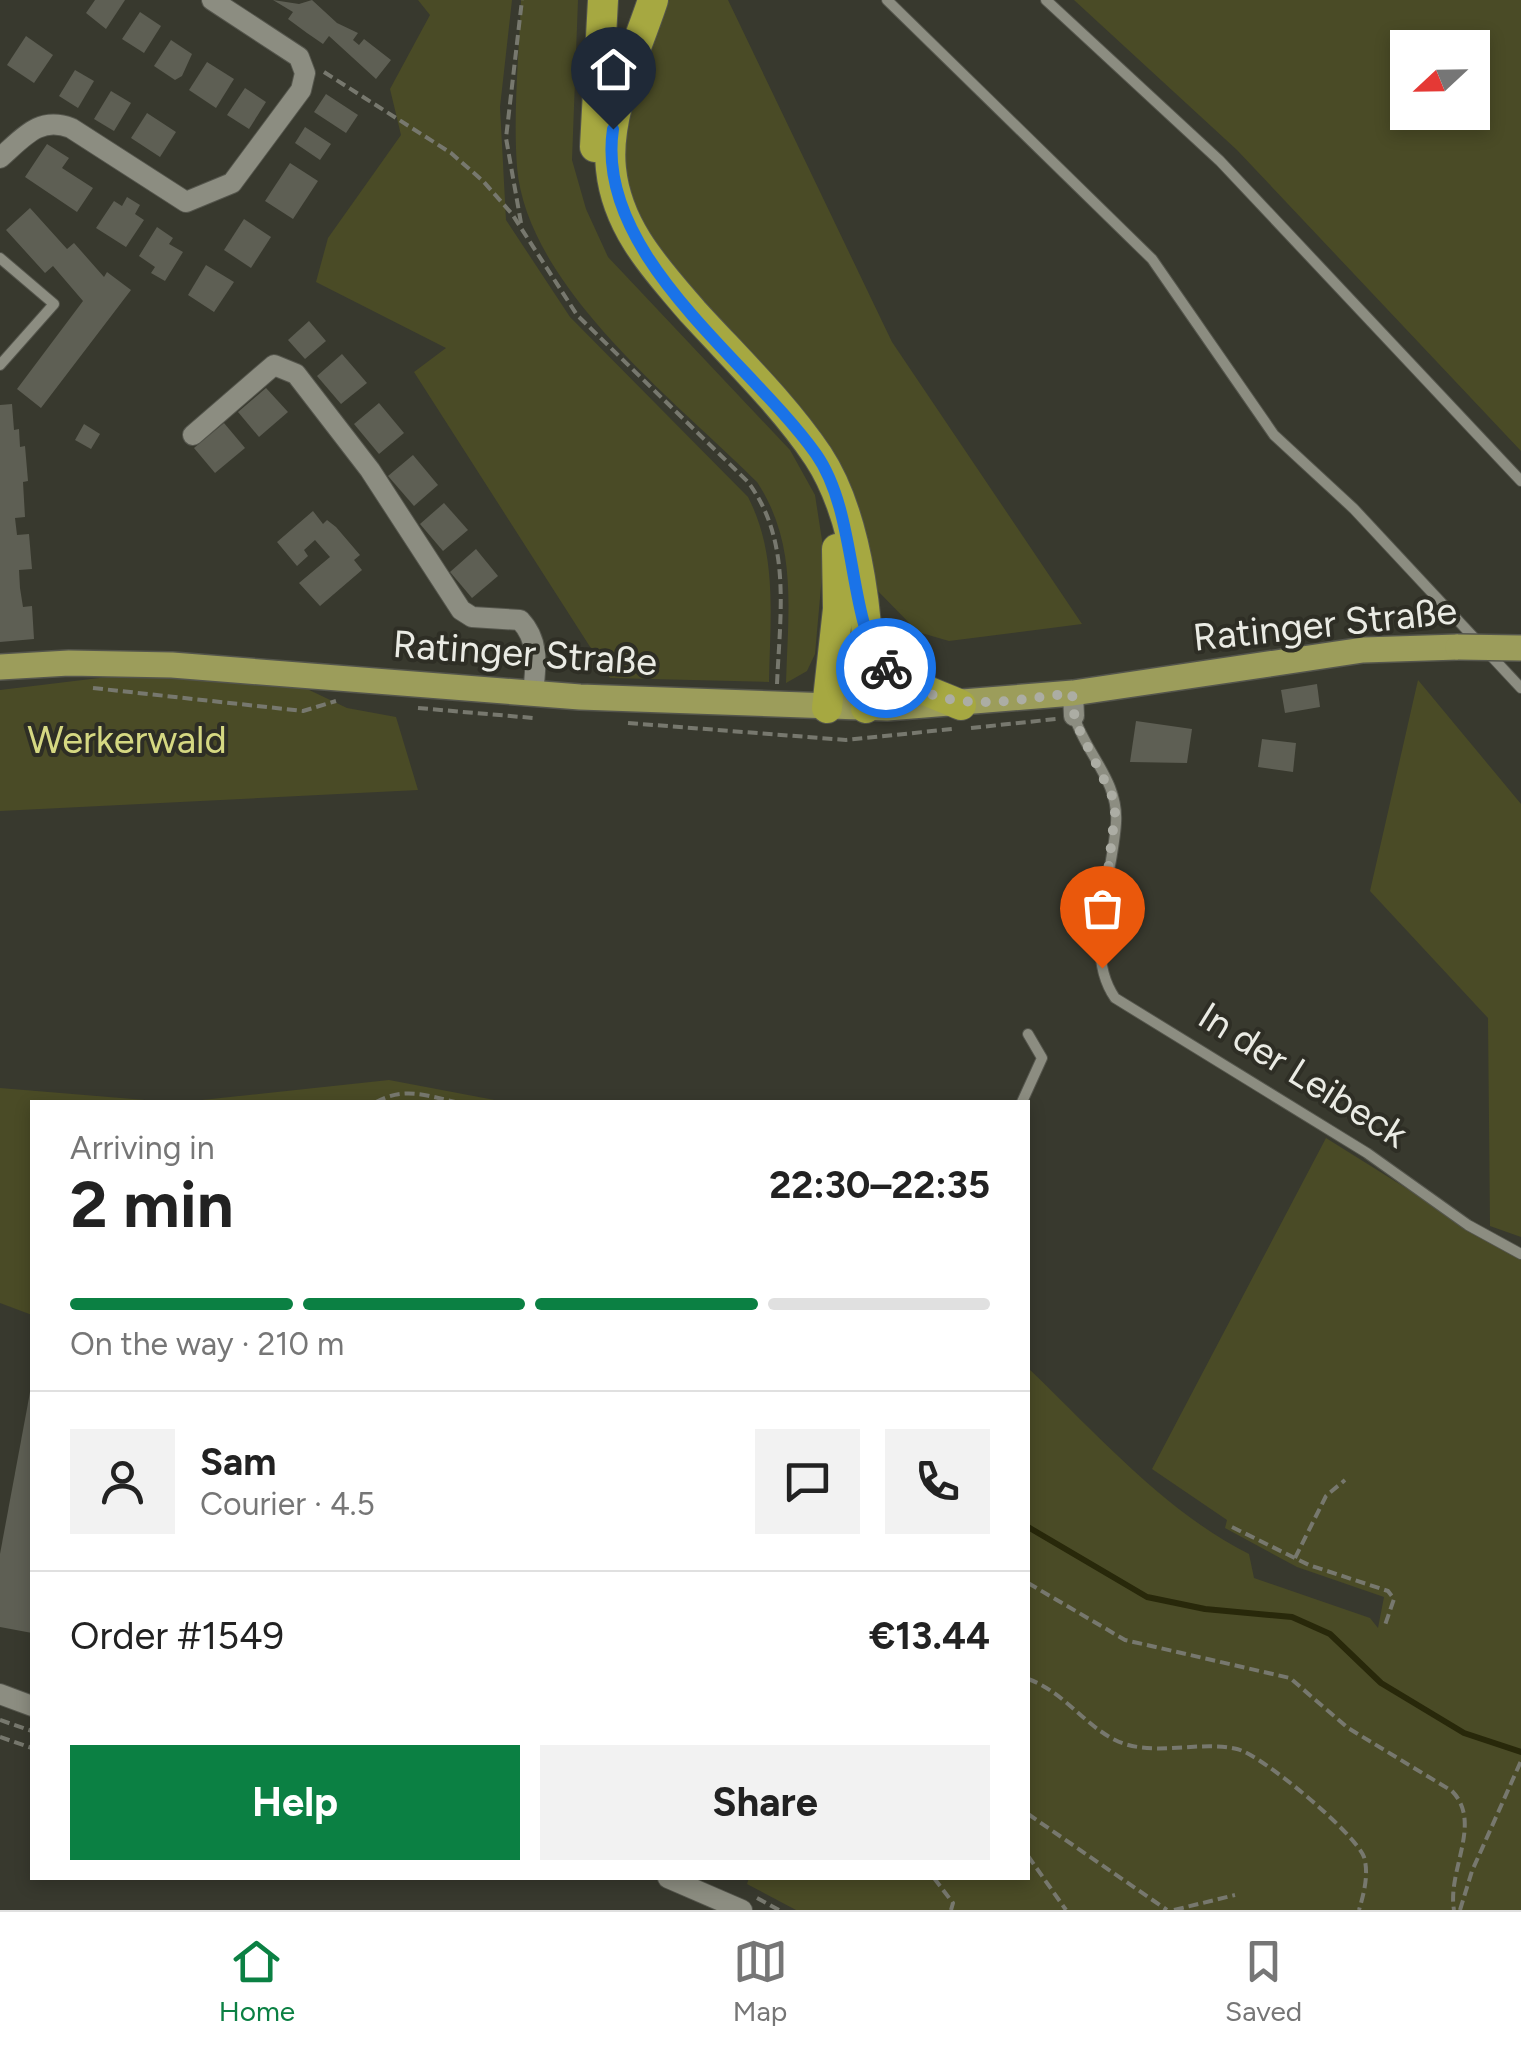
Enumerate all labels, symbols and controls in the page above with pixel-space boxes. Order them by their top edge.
pin [571,27,656,130]
north arrow [1390,30,1490,130]
map controls [1390,30,1490,130]
icon: home [586,42,641,97]
street label: Ratinger Straße [1191,587,1459,661]
courier [836,618,936,718]
street label: Ratinger Straße [391,621,659,685]
icon: bike [859,641,914,696]
park label: Werkerwald [27,717,227,763]
pin [1060,866,1145,969]
icon: bag [1075,881,1130,936]
street label: In der Leibeck [1190,993,1416,1158]
text: Arriving in [70,1129,215,1167]
text: 22:30–22:35 [769,1162,990,1208]
text: 2 min [70,1165,234,1243]
text: On the way · 210 m [70,1325,344,1363]
button: person [70,1429,175,1534]
button: chat [755,1429,860,1534]
button: phone [885,1429,990,1534]
text: Sam [200,1439,276,1485]
text: Courier · 4.5 [200,1485,375,1523]
text: Order #1549 [70,1613,284,1659]
text: €13.44 [869,1613,990,1659]
button: Help [70,1745,520,1860]
button: Share [540,1745,990,1860]
tab: Home [219,1934,295,2028]
tab: Map [733,1934,788,2028]
tab: Saved [1225,1934,1302,2028]

